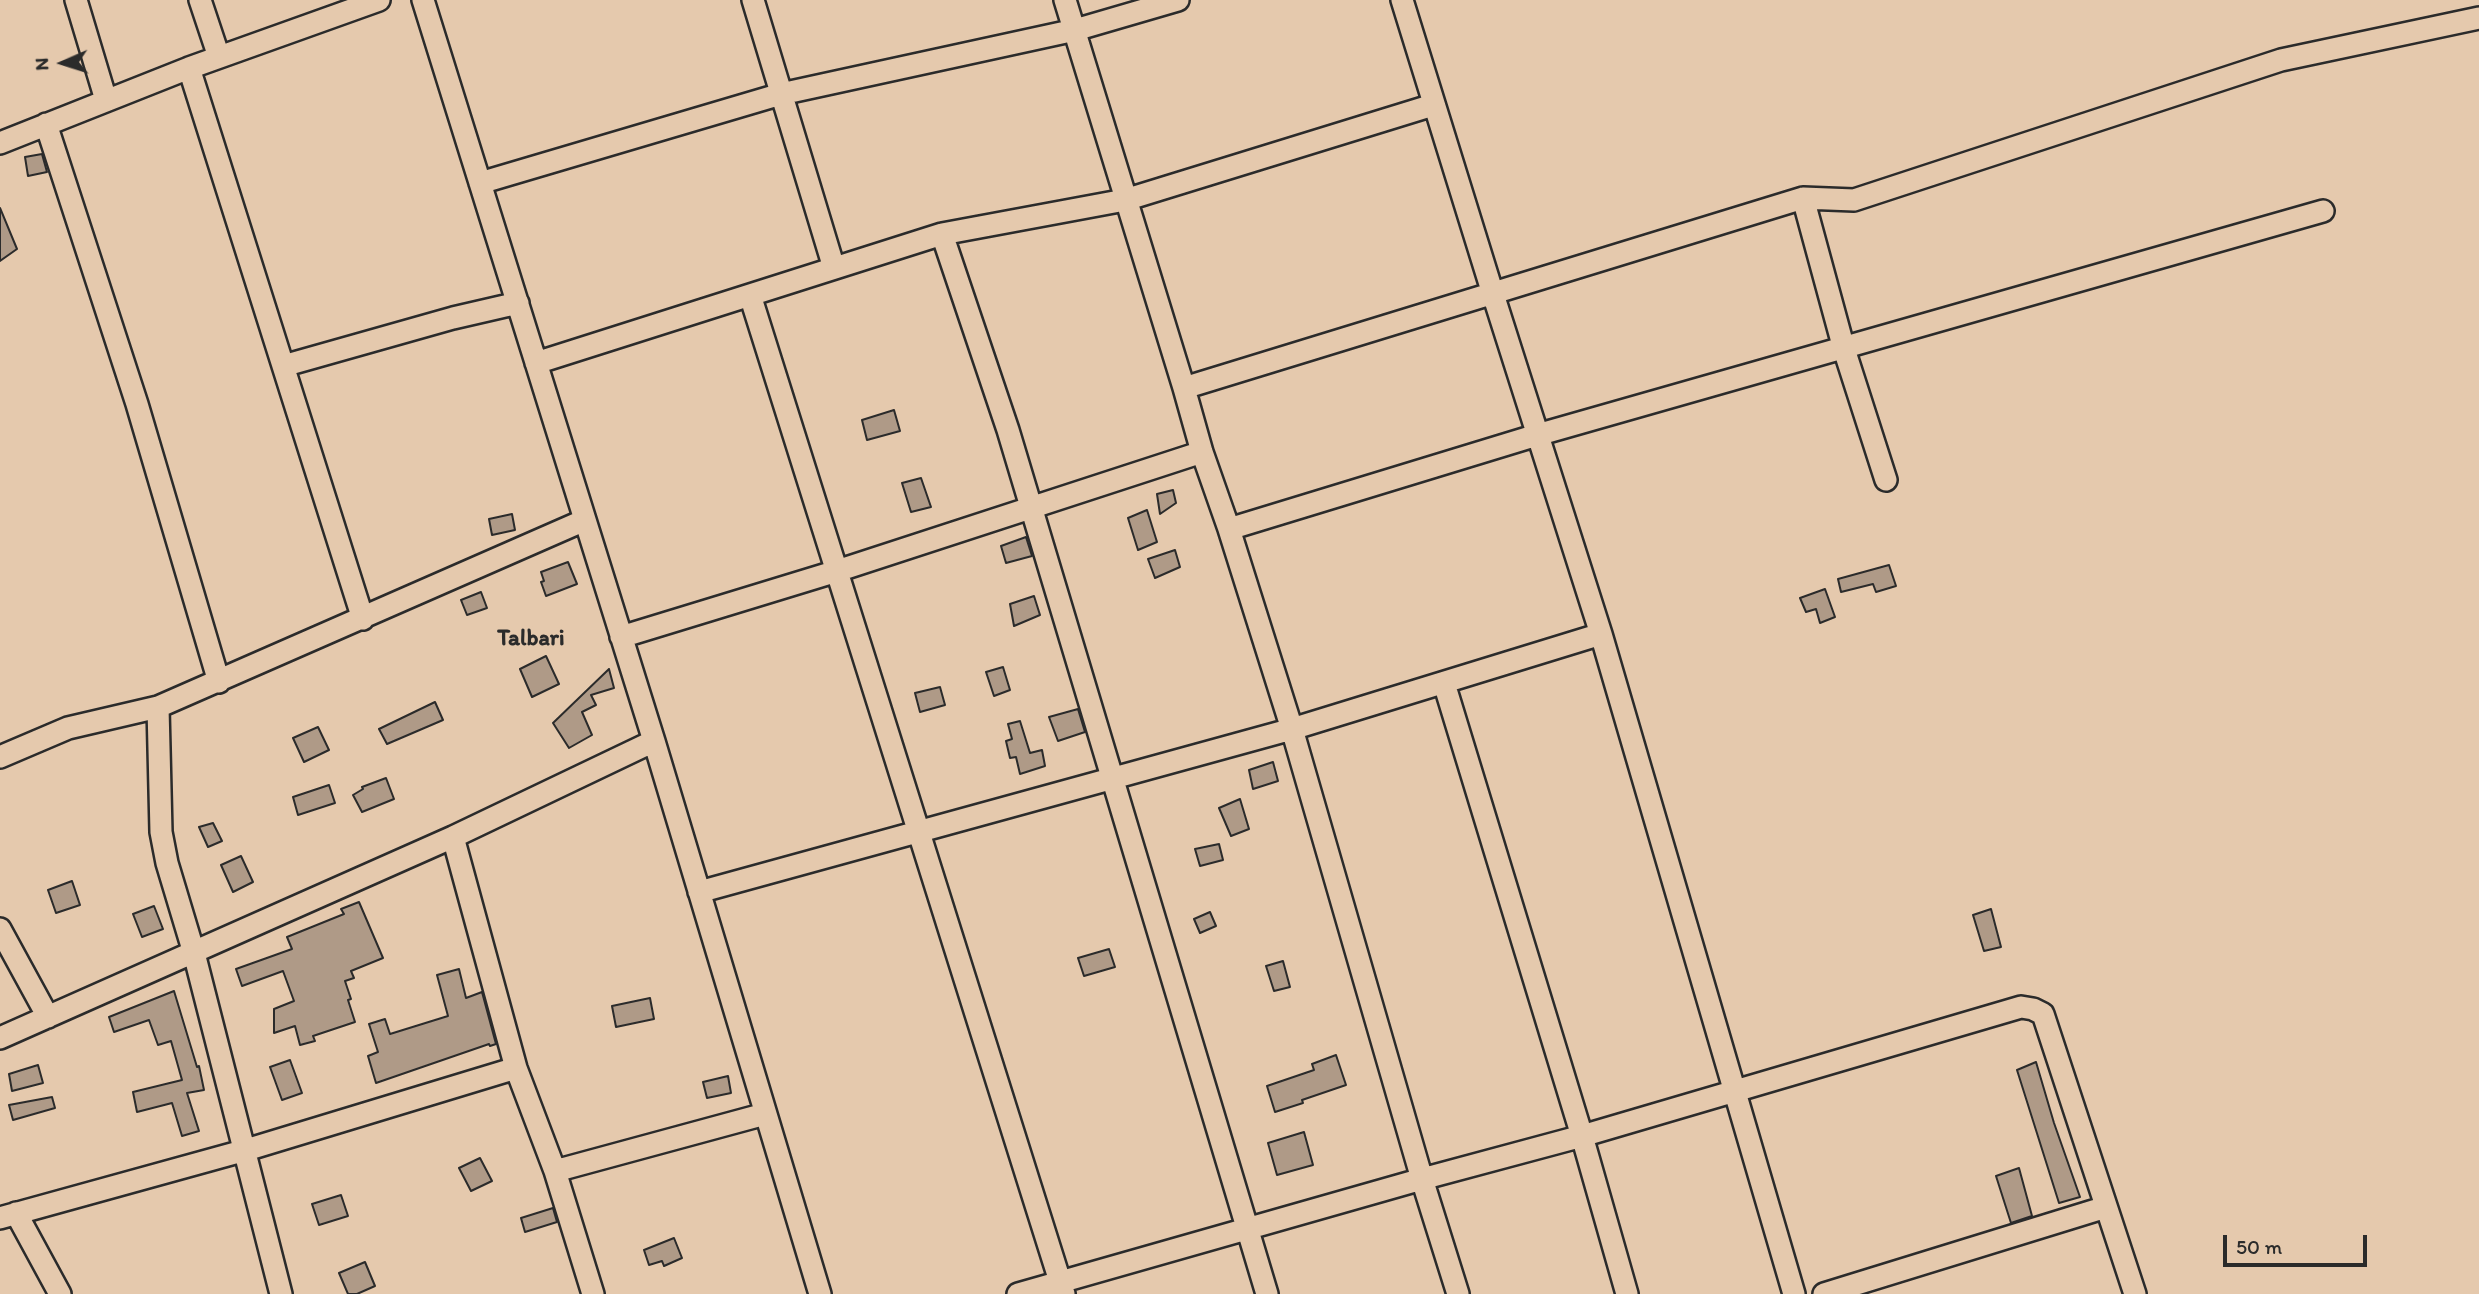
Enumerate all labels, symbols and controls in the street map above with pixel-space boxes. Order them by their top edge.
north arrow [28,28,98,98]
text: N [30,57,53,71]
district label: Talbari [497,625,565,653]
scale bar [2227,1220,2370,1264]
text: 50 m [2236,1234,2282,1259]

